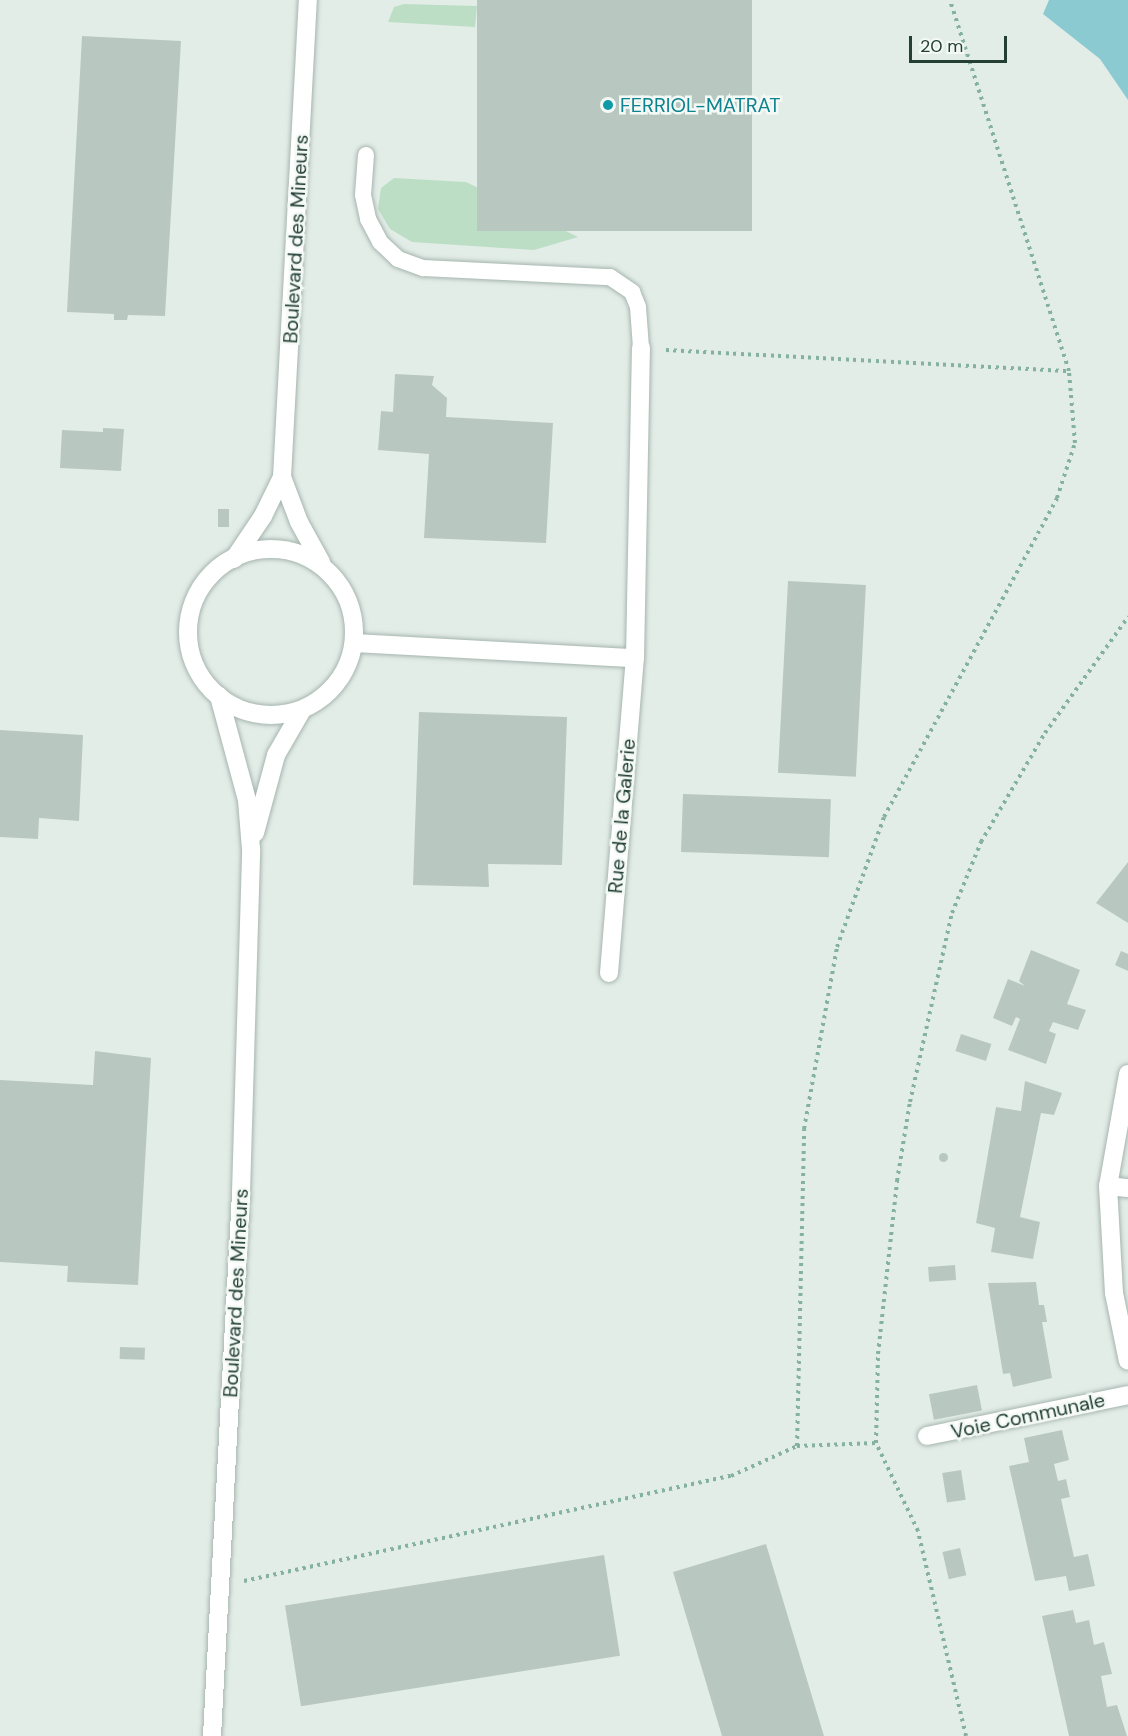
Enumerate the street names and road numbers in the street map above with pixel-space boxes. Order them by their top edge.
street label: Boulevard des Mineurs [279,134,313,344]
street label: Rue de la Galerie [603,738,641,894]
street label: Boulevard des Mineurs [219,1188,253,1398]
street label: Voie Communale [949,1388,1107,1444]

